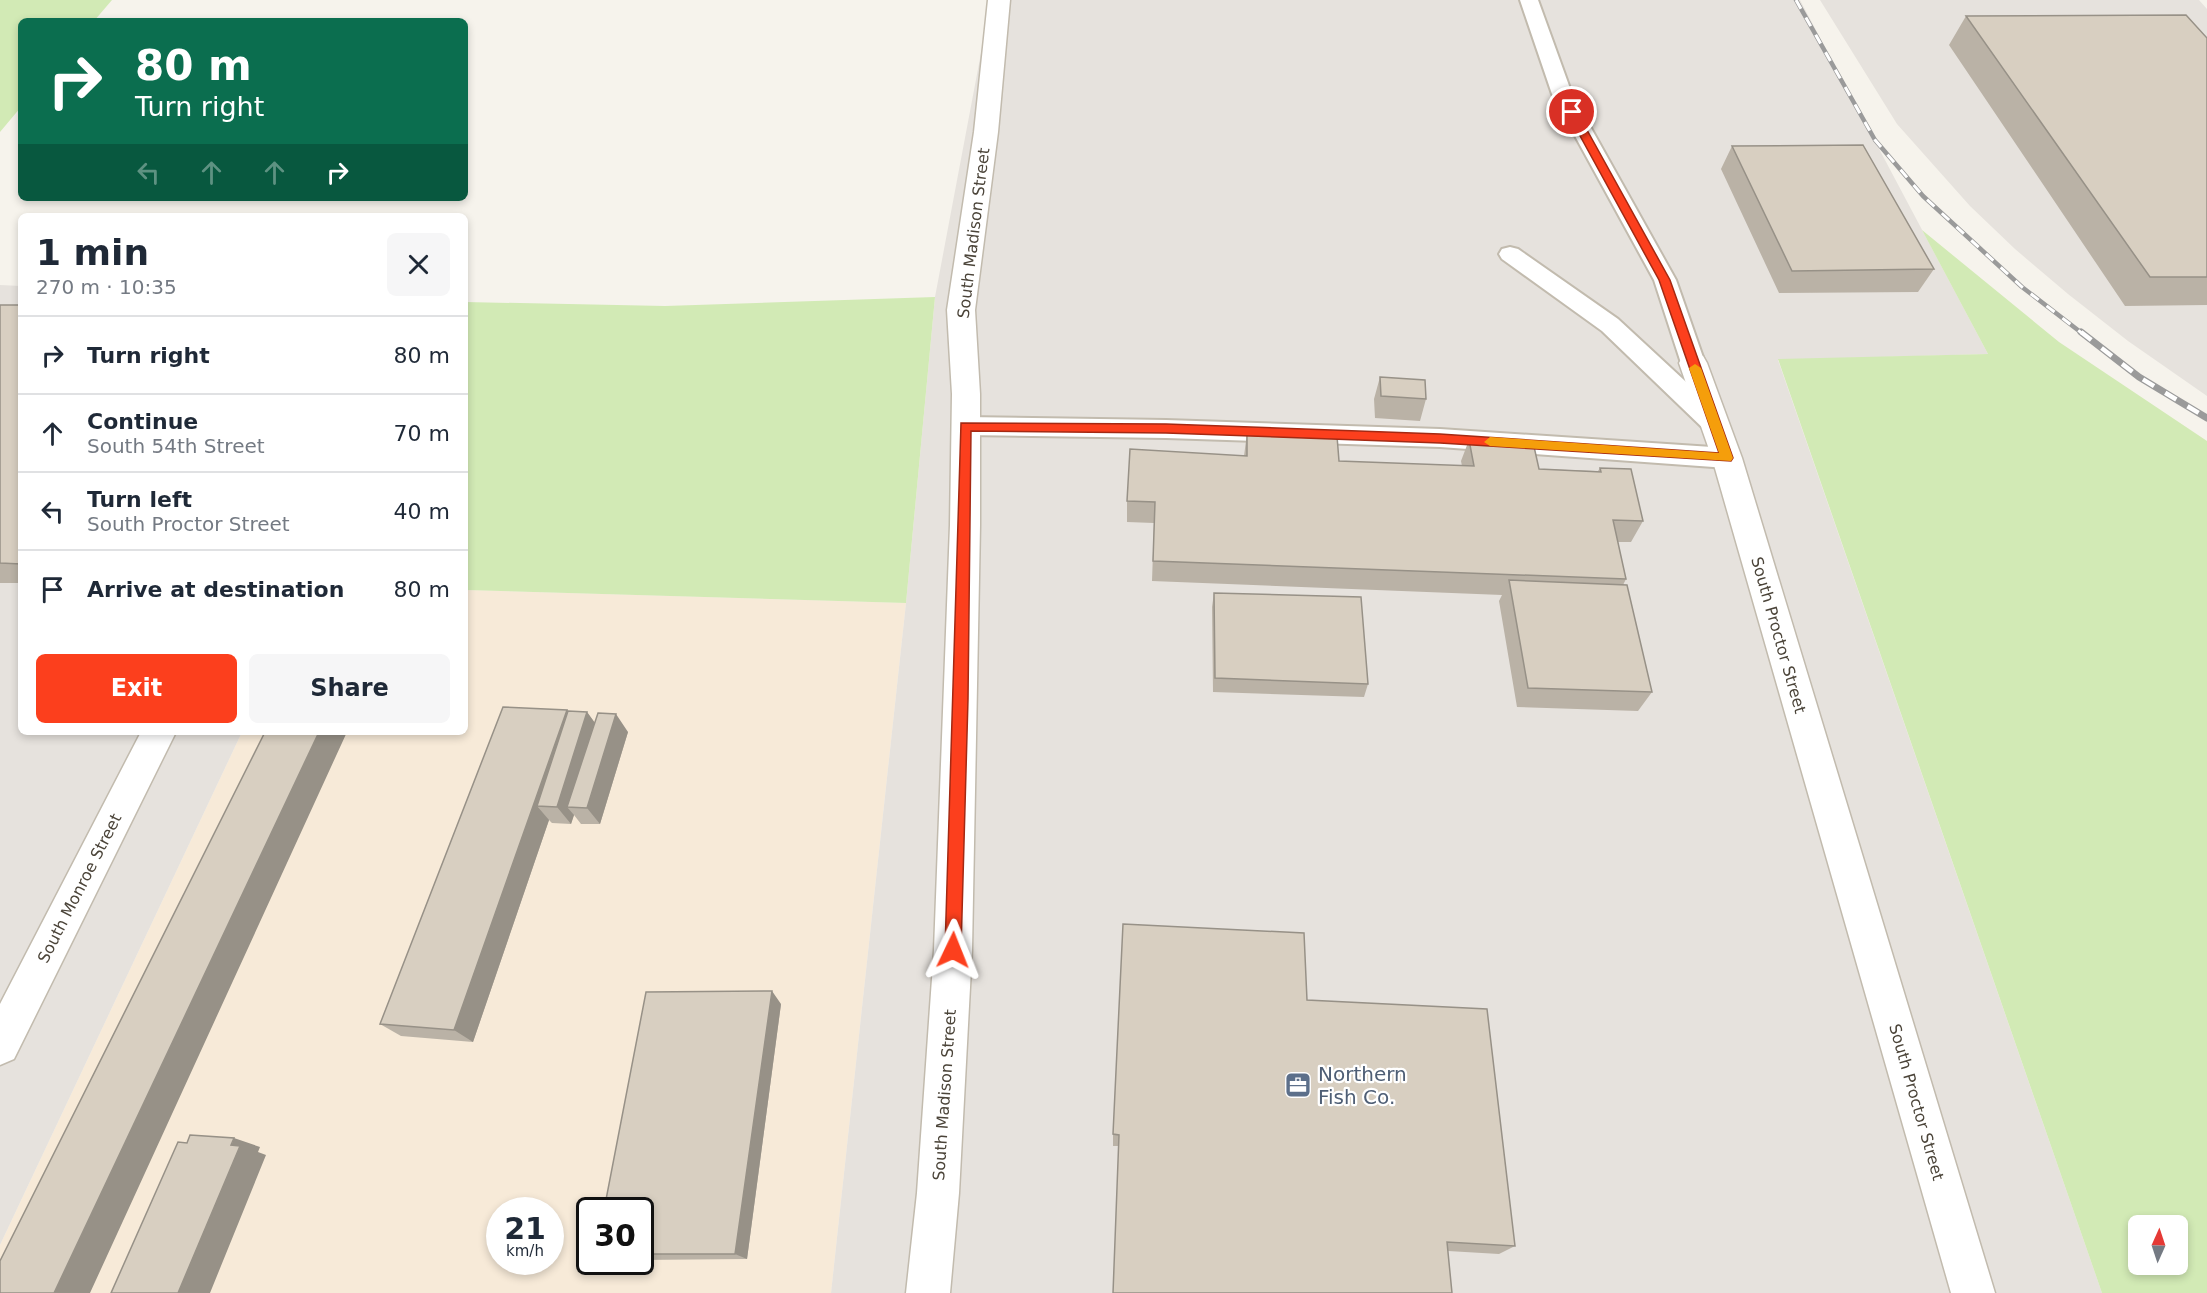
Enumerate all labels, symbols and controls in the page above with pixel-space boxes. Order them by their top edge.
text: 80 m [135,41,252,90]
icon: right [36,42,114,120]
pin [1546,86,1597,137]
text: Turn right [135,91,264,122]
icon: arrive [1555,95,1588,128]
street label: South Madison Street [954,147,993,319]
icon: left [132,156,165,189]
icon: ahead [195,156,228,189]
icon: ahead [258,156,291,189]
icon: right [321,156,354,189]
text: 1 min [36,232,149,273]
button: close [387,233,450,296]
text: 270 m · 10:35 [36,275,177,299]
icon: right [36,339,69,372]
text: Turn right [87,343,210,368]
text: 80 m [394,343,450,368]
text: Continue [87,409,198,434]
icon: ahead [36,417,69,450]
text: 70 m [394,421,450,446]
text: South 54th Street [87,434,265,458]
text: Turn left [87,487,192,512]
icon: left [36,495,69,528]
text: 40 m [394,499,450,524]
text: South Proctor Street [87,512,290,536]
street label: South Proctor Street [1747,555,1810,716]
icon: arrive [36,573,69,606]
text: Arrive at destination [87,577,344,602]
text: 80 m [394,577,450,602]
button: Exit [36,654,237,723]
button: Share [249,654,450,723]
street label: South Monroe Street [34,810,125,966]
position arrow [921,918,985,982]
street label: South Madison Street [929,1009,960,1181]
street label: South Proctor Street [1885,1022,1948,1183]
place label: Northern Fish Co. [1318,1062,1407,1109]
office icon: Northern Fish Co. [1283,1070,1313,1100]
speed limit sign: 30 [576,1197,654,1275]
text: 21 [504,1211,546,1246]
north arrow [2128,1215,2188,1275]
map controls [2128,1215,2188,1275]
text: km/h [506,1242,544,1260]

